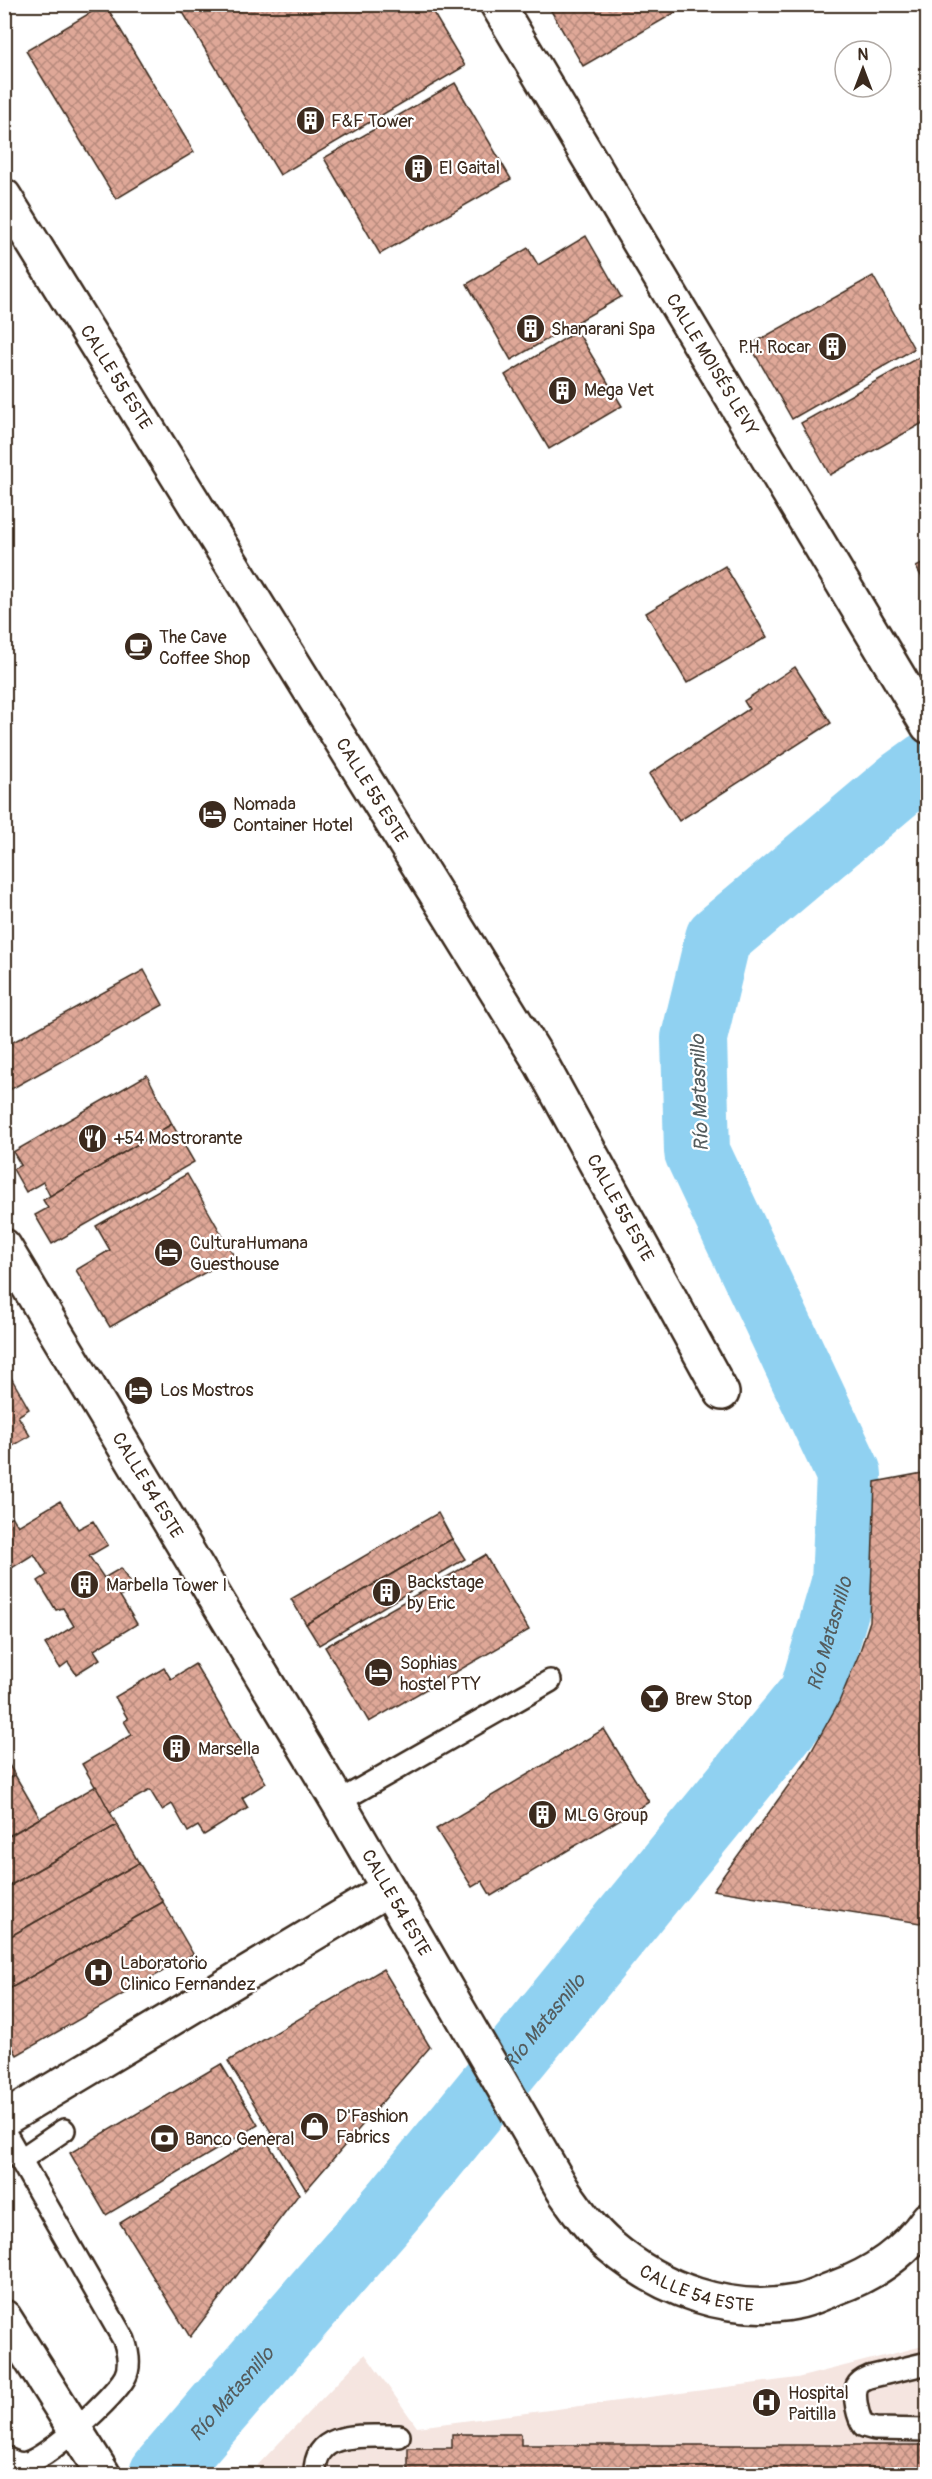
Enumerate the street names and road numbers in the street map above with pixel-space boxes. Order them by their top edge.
street label: CALLE MOISÉS LEVY [661,290,763,441]
street label: CALLE 55 ESTE [75,321,157,434]
street label: CALLE 55 ESTE [330,734,413,847]
street label: CALLE 55 ESTE [581,1150,659,1266]
street label: CALLE 54 ESTE [107,1428,188,1543]
street label: CALLE 54 ESTE [356,1845,436,1961]
street label: CALLE 54 ESTE [635,2260,755,2317]

